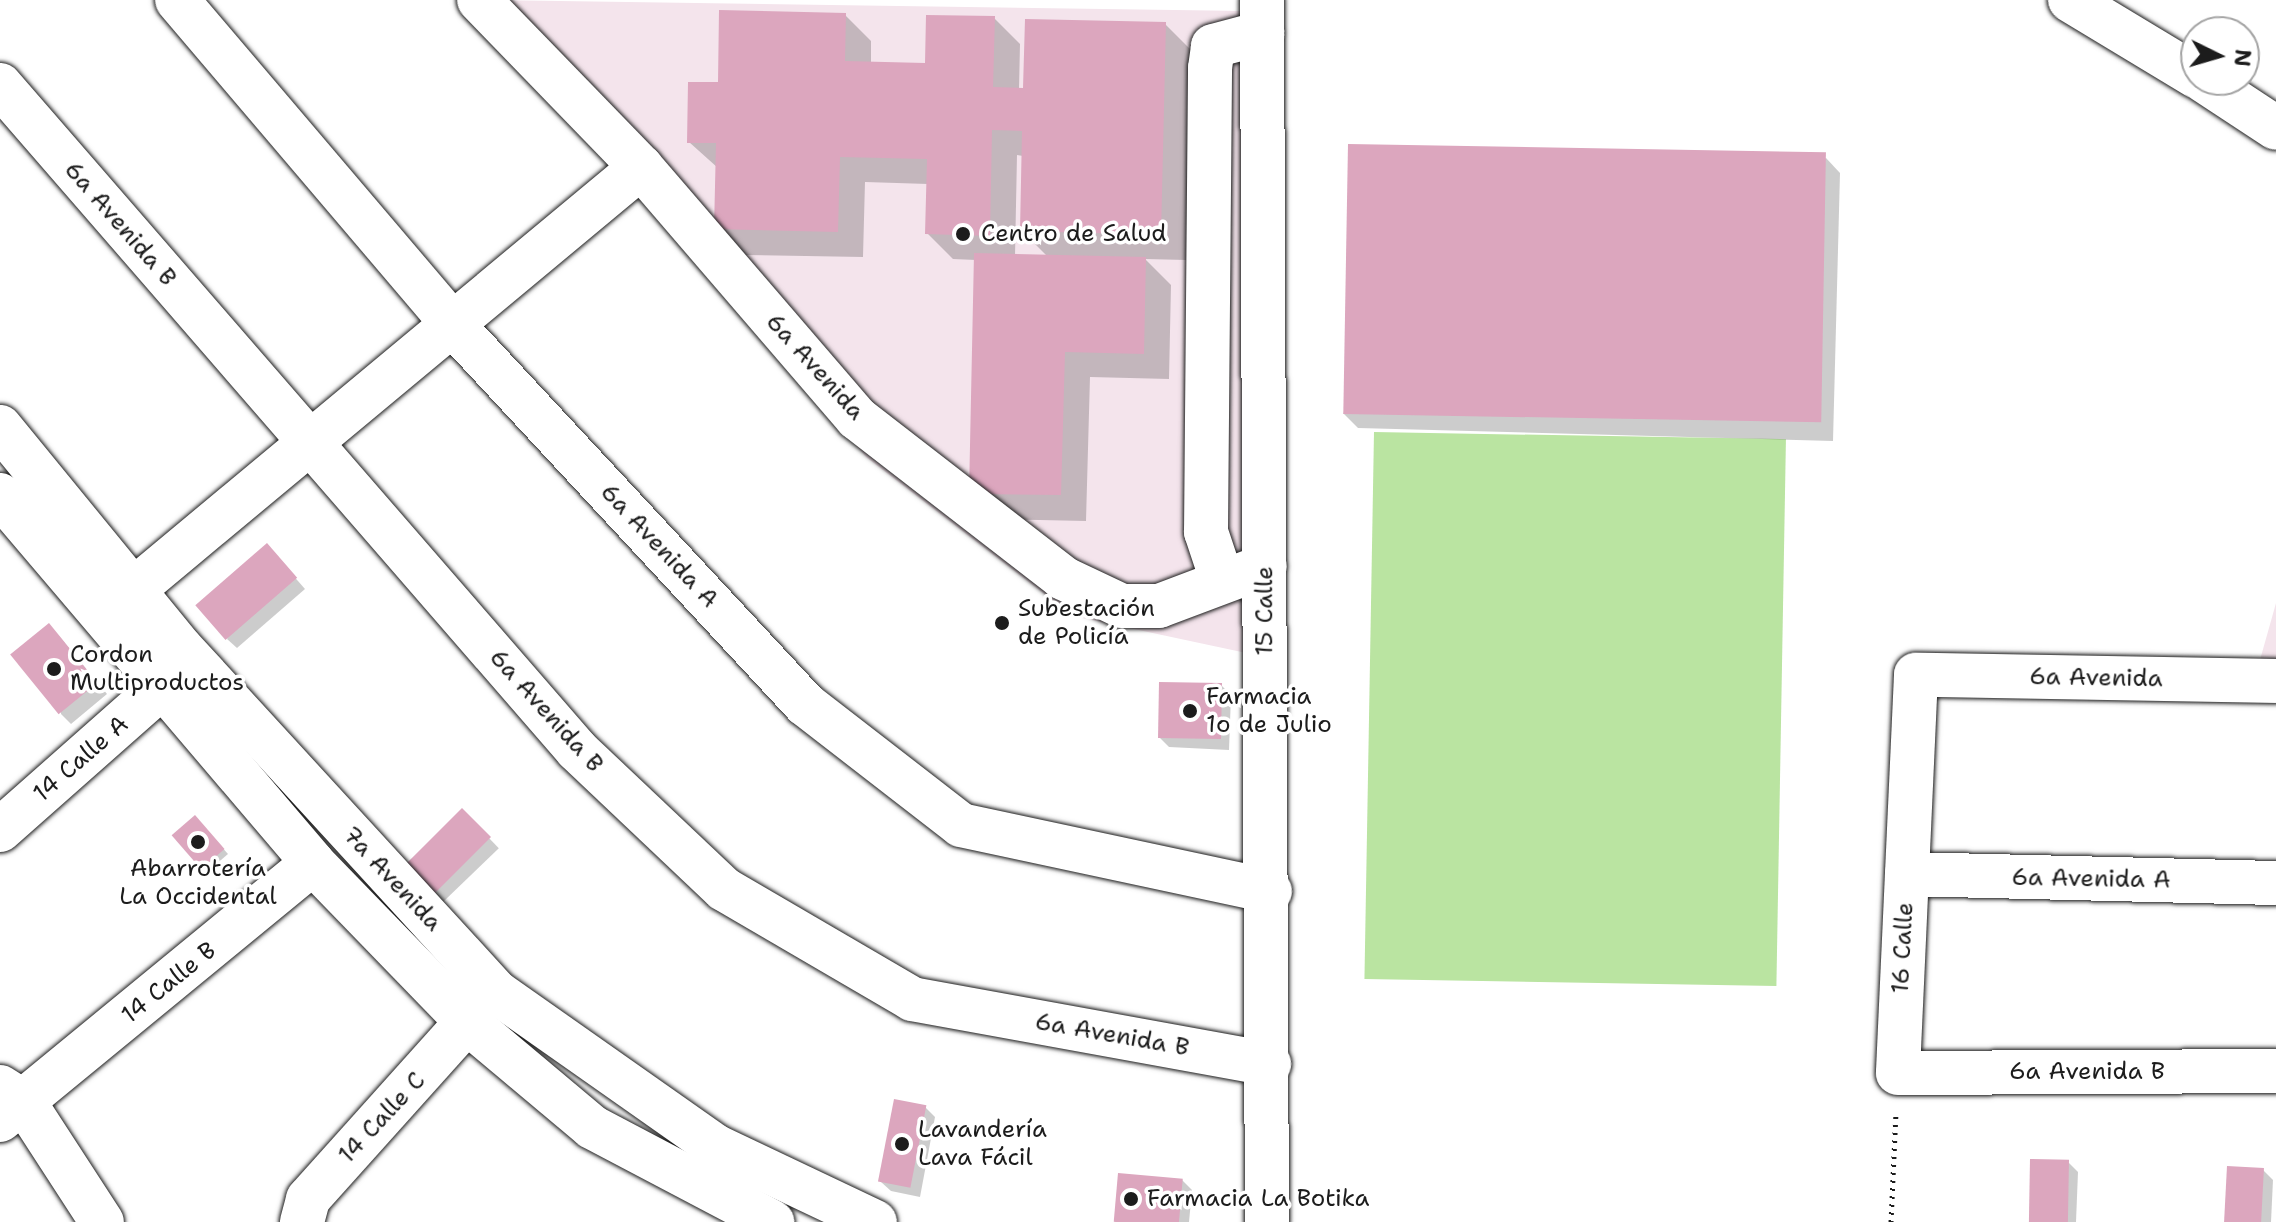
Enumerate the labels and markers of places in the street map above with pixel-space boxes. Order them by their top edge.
place label: Centro de Salud [981,220,1166,248]
marker: Centro de Salud [952,223,974,245]
place label: Subestación de Policía [1018,595,1155,651]
marker: Subestación de Policía [993,614,1011,632]
place label: Cordon Multiproductos [70,641,244,697]
marker: Cordon Multiproductos [45,660,63,678]
place label: Farmacia 1o de Julio [1206,683,1332,739]
marker: Farmacia 1o de Julio [1181,702,1199,720]
marker: Abarrotería La Occidental [189,833,207,851]
place label: Abarrotería La Occidental [119,855,277,911]
place label: Lavandería Lava Fácil [918,1116,1047,1172]
marker: Lavandería Lava Fácil [893,1135,911,1153]
place label: Farmacia La Botika [1147,1185,1369,1213]
marker: Farmacia La Botika [1122,1190,1140,1208]

